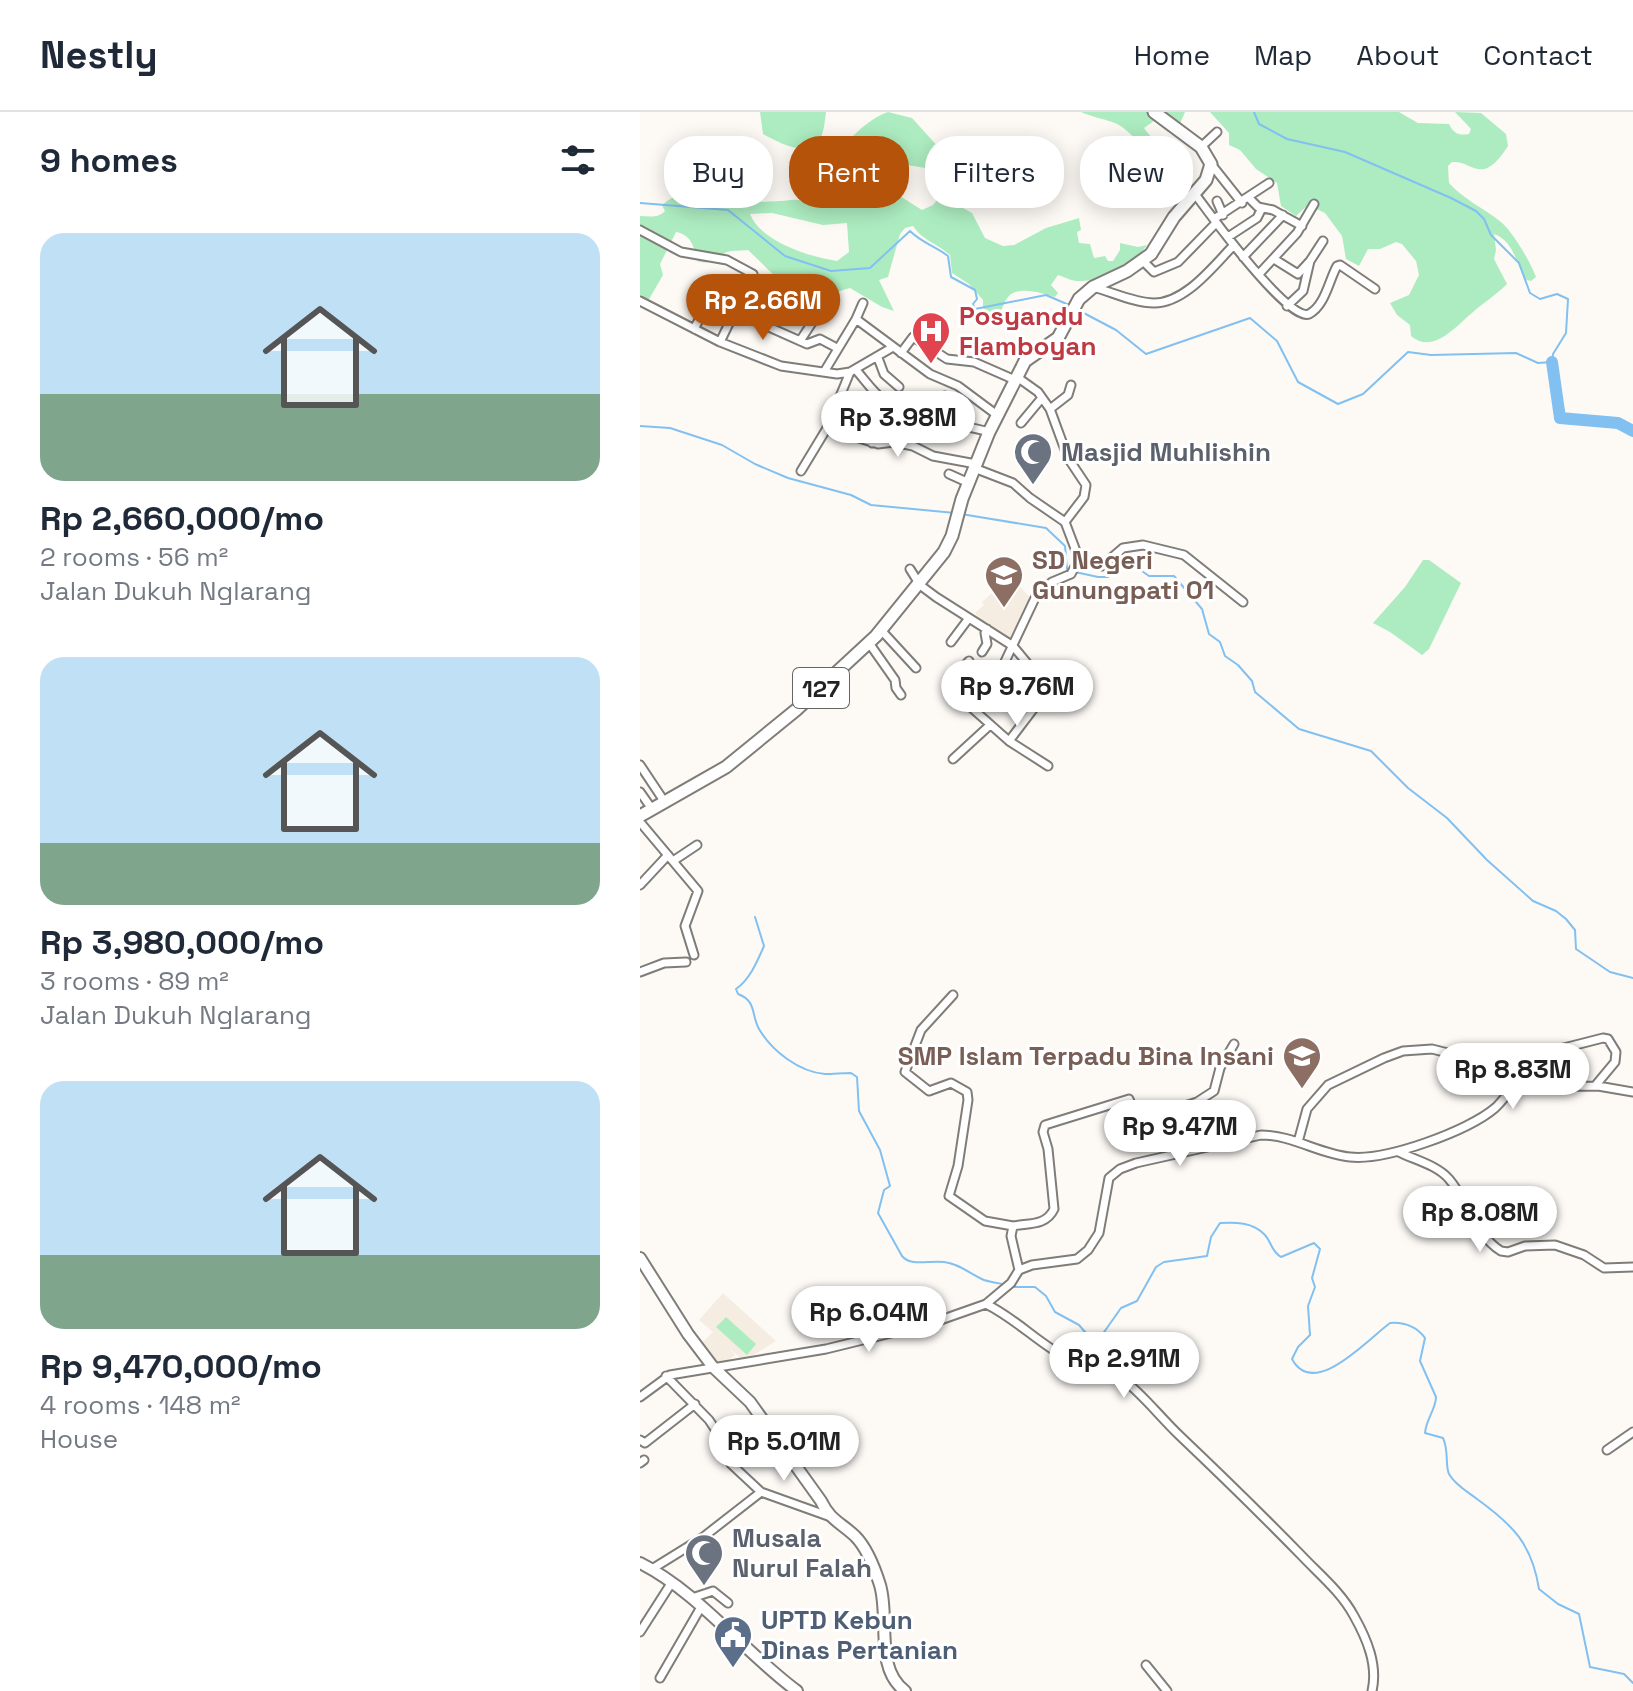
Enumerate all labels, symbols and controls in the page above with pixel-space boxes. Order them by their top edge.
text: Nestly [40,31,158,79]
text: Home [1134,37,1210,73]
text: Map [1254,37,1312,73]
text: About [1356,37,1439,73]
text: Contact [1483,37,1593,73]
chip: Buy [664,136,773,208]
chip: Rent [789,136,909,208]
chip: Filters [925,136,1064,208]
chip: New [1080,136,1193,208]
icon: filters [556,138,600,182]
text: 9 homes [40,139,178,182]
pin: Rp 2.66M [680,274,846,342]
text: Rp 2.66M [704,283,822,317]
icon: home [248,285,392,429]
place label: Posyandu Flamboyan [959,299,1097,363]
hospital icon: Posyandu Flamboyan [910,310,952,365]
pin: Rp 3.98M [815,391,981,459]
text: Rp 3.98M [839,400,957,434]
mosque icon: Masjid Muhlishin [1012,431,1054,486]
place label: Masjid Muhlishin [1061,435,1271,469]
text: Rp 2,660,000/mo [40,497,324,540]
text: 2 rooms · 56 m² [40,540,228,574]
place label: SD Negeri Gunungpati 01 [1032,543,1214,607]
school or university icon: SD Negeri Gunungpati 01 [983,554,1025,609]
text: Jalan Dukuh Nglarang [40,574,312,608]
pin: Rp 9.76M [934,660,1100,728]
road number: 127 [793,668,849,708]
text: Rp 9.76M [959,669,1075,703]
icon: home [248,709,392,853]
text: Rp 3,980,000/mo [40,921,324,964]
text: 3 rooms · 89 m² [40,964,229,998]
text: Jalan Dukuh Nglarang [40,998,312,1032]
school or university icon: SMP Islam Terpadu Bina Insani [1281,1035,1323,1090]
place label: SMP Islam Terpadu Bina Insani [898,1039,1274,1073]
pin: Rp 8.83M [1430,1043,1596,1111]
text: Rp 8.83M [1454,1052,1572,1086]
pin: Rp 9.47M [1097,1100,1263,1168]
text: Rp 9.47M [1122,1109,1238,1143]
icon: home [248,1133,392,1277]
pin: Rp 8.08M [1397,1186,1563,1254]
text: Rp 8.08M [1421,1195,1539,1229]
pin: Rp 6.04M [786,1286,952,1354]
text: Rp 6.04M [809,1295,929,1329]
pin: Rp 2.91M [1041,1332,1207,1400]
text: Rp 2.91M [1067,1341,1181,1375]
text: Rp 9,470,000/mo [40,1345,322,1388]
text: 4 rooms · 148 m² [40,1388,241,1422]
pin: Rp 5.01M [701,1415,867,1483]
text: House [40,1422,118,1456]
text: Rp 5.01M [727,1424,841,1458]
place label: Musala Nurul Falah [732,1521,872,1585]
mosque icon: Musala Nurul Falah [683,1532,725,1587]
place label: UPTD Kebun Dinas Pertanian [761,1603,958,1667]
public building icon: UPTD Kebun Dinas Pertanian [712,1614,754,1669]

